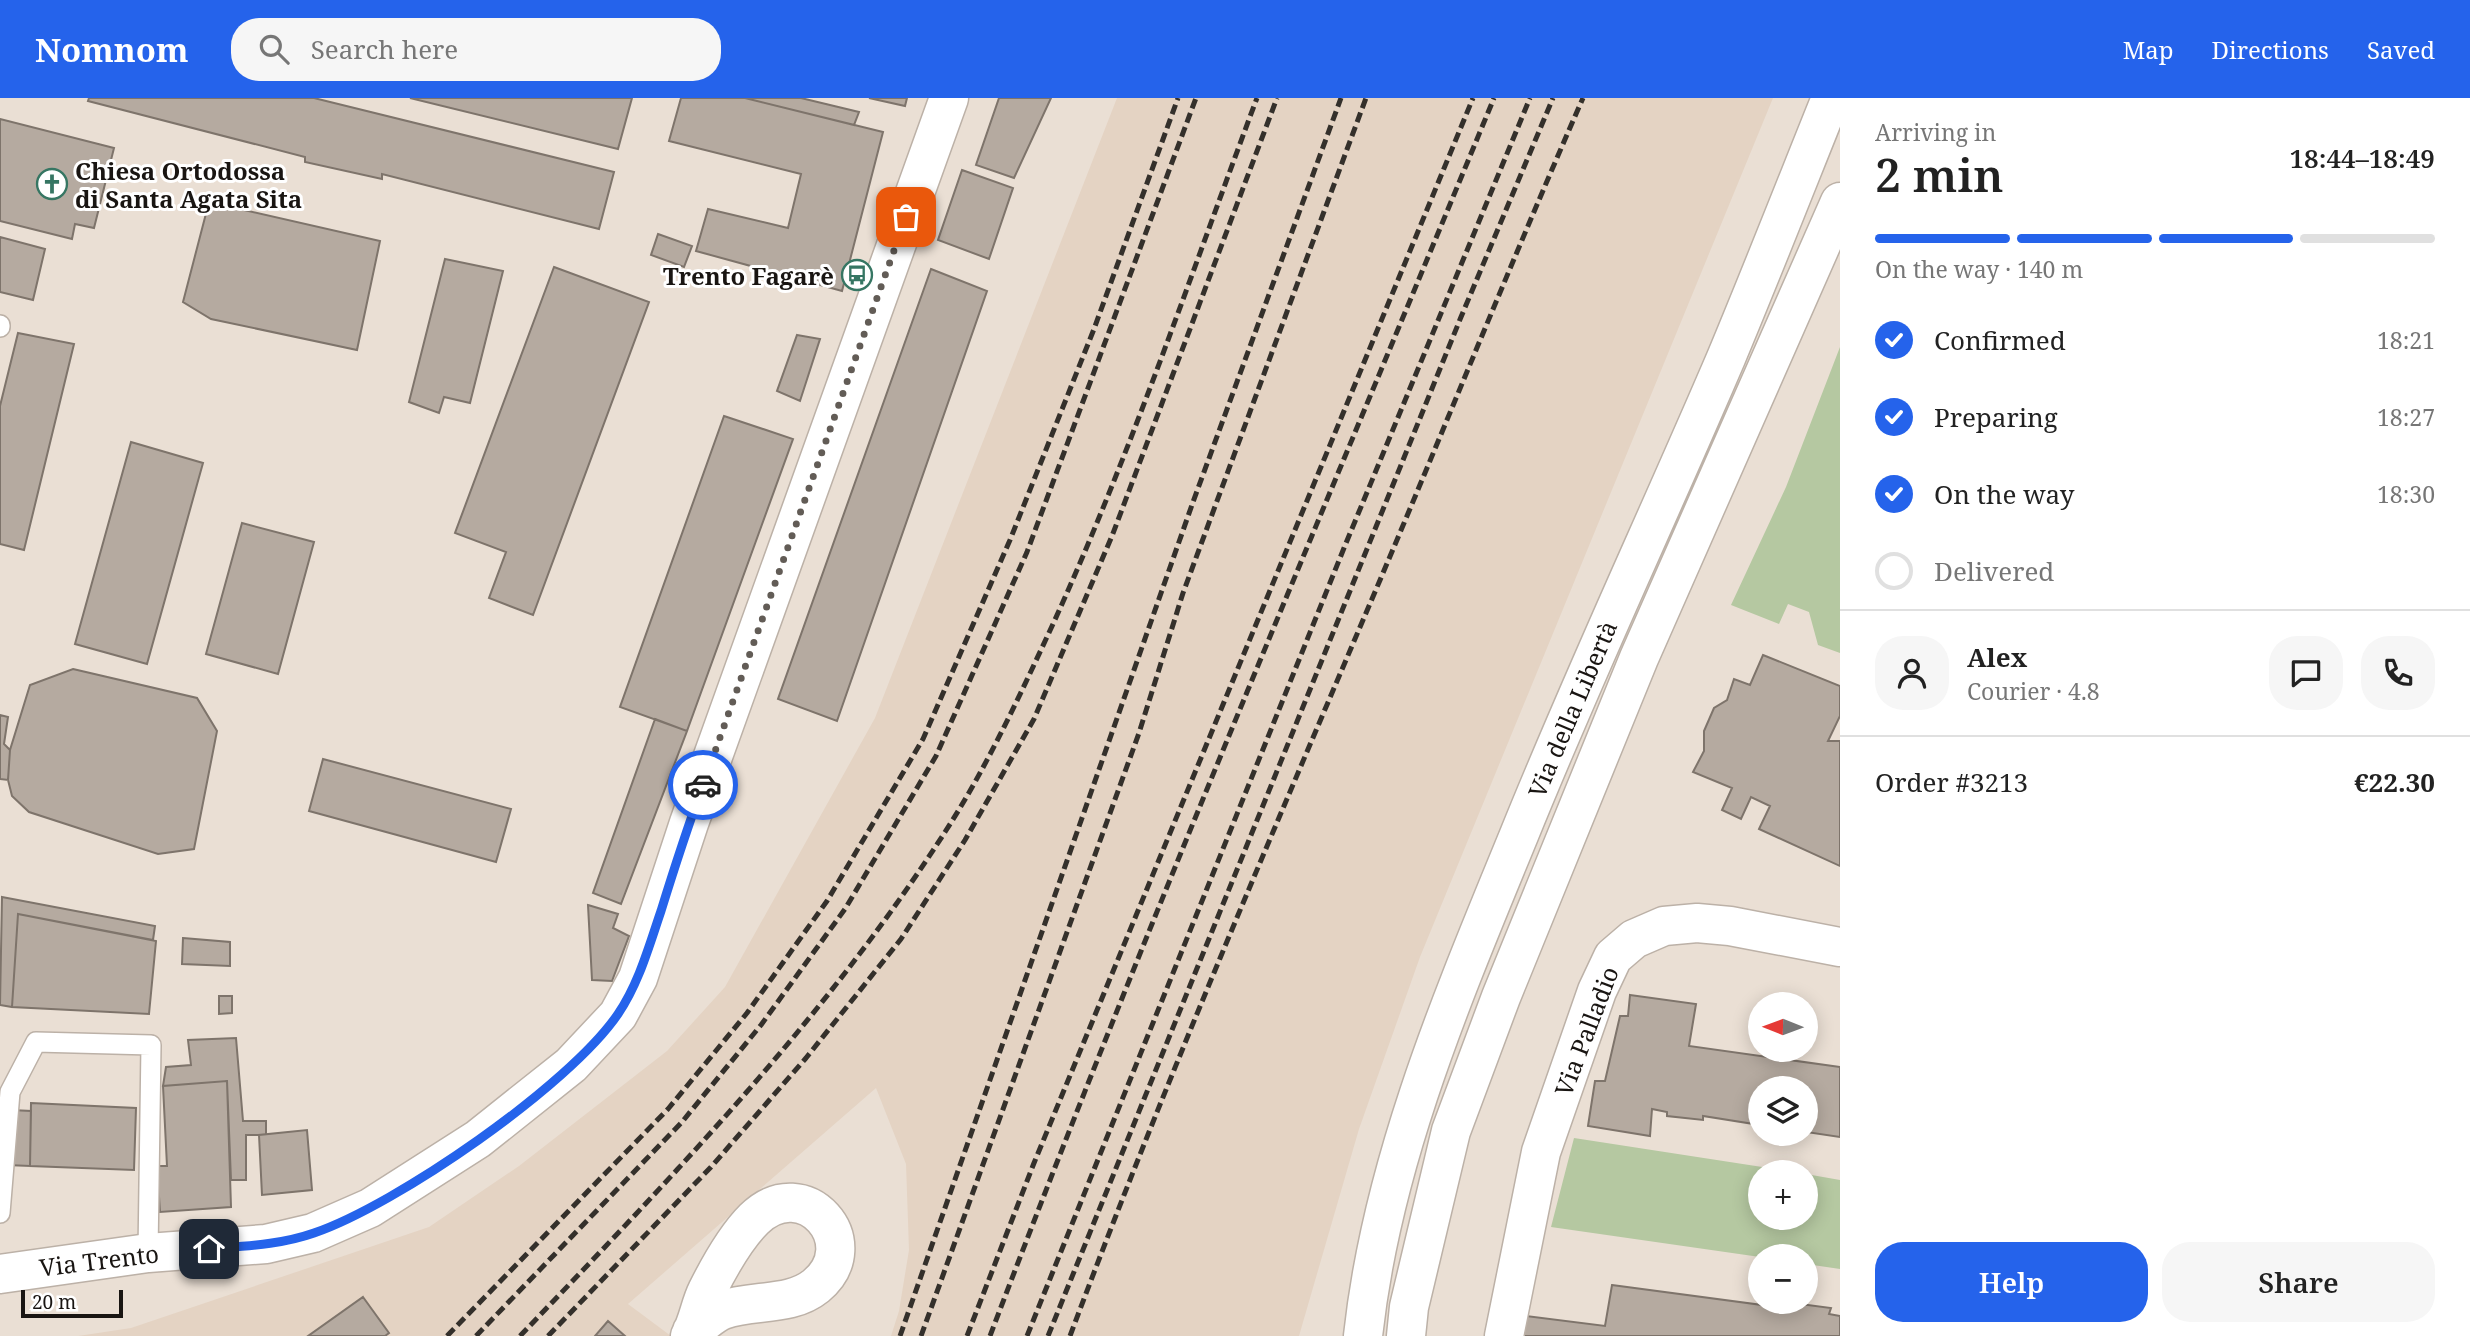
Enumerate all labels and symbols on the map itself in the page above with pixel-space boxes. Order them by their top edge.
place label: Chiesa Ortodossa di Santa Agata Sita [75,154,302,215]
church icon: Chiesa Ortodossa di Santa Agata Sita [35,167,69,201]
pin [876,187,936,247]
bus stop icon: Trento Fagarè [840,258,874,292]
place label: Trento Fagarè [663,259,834,292]
street label: Via della Libertà [1520,615,1624,803]
courier [668,750,738,820]
street label: Via Palladio [1546,961,1626,1101]
north arrow [1748,992,1818,1062]
pin [179,1219,239,1279]
street label: Via Trento [37,1236,161,1284]
scale bar [21,1287,122,1319]

